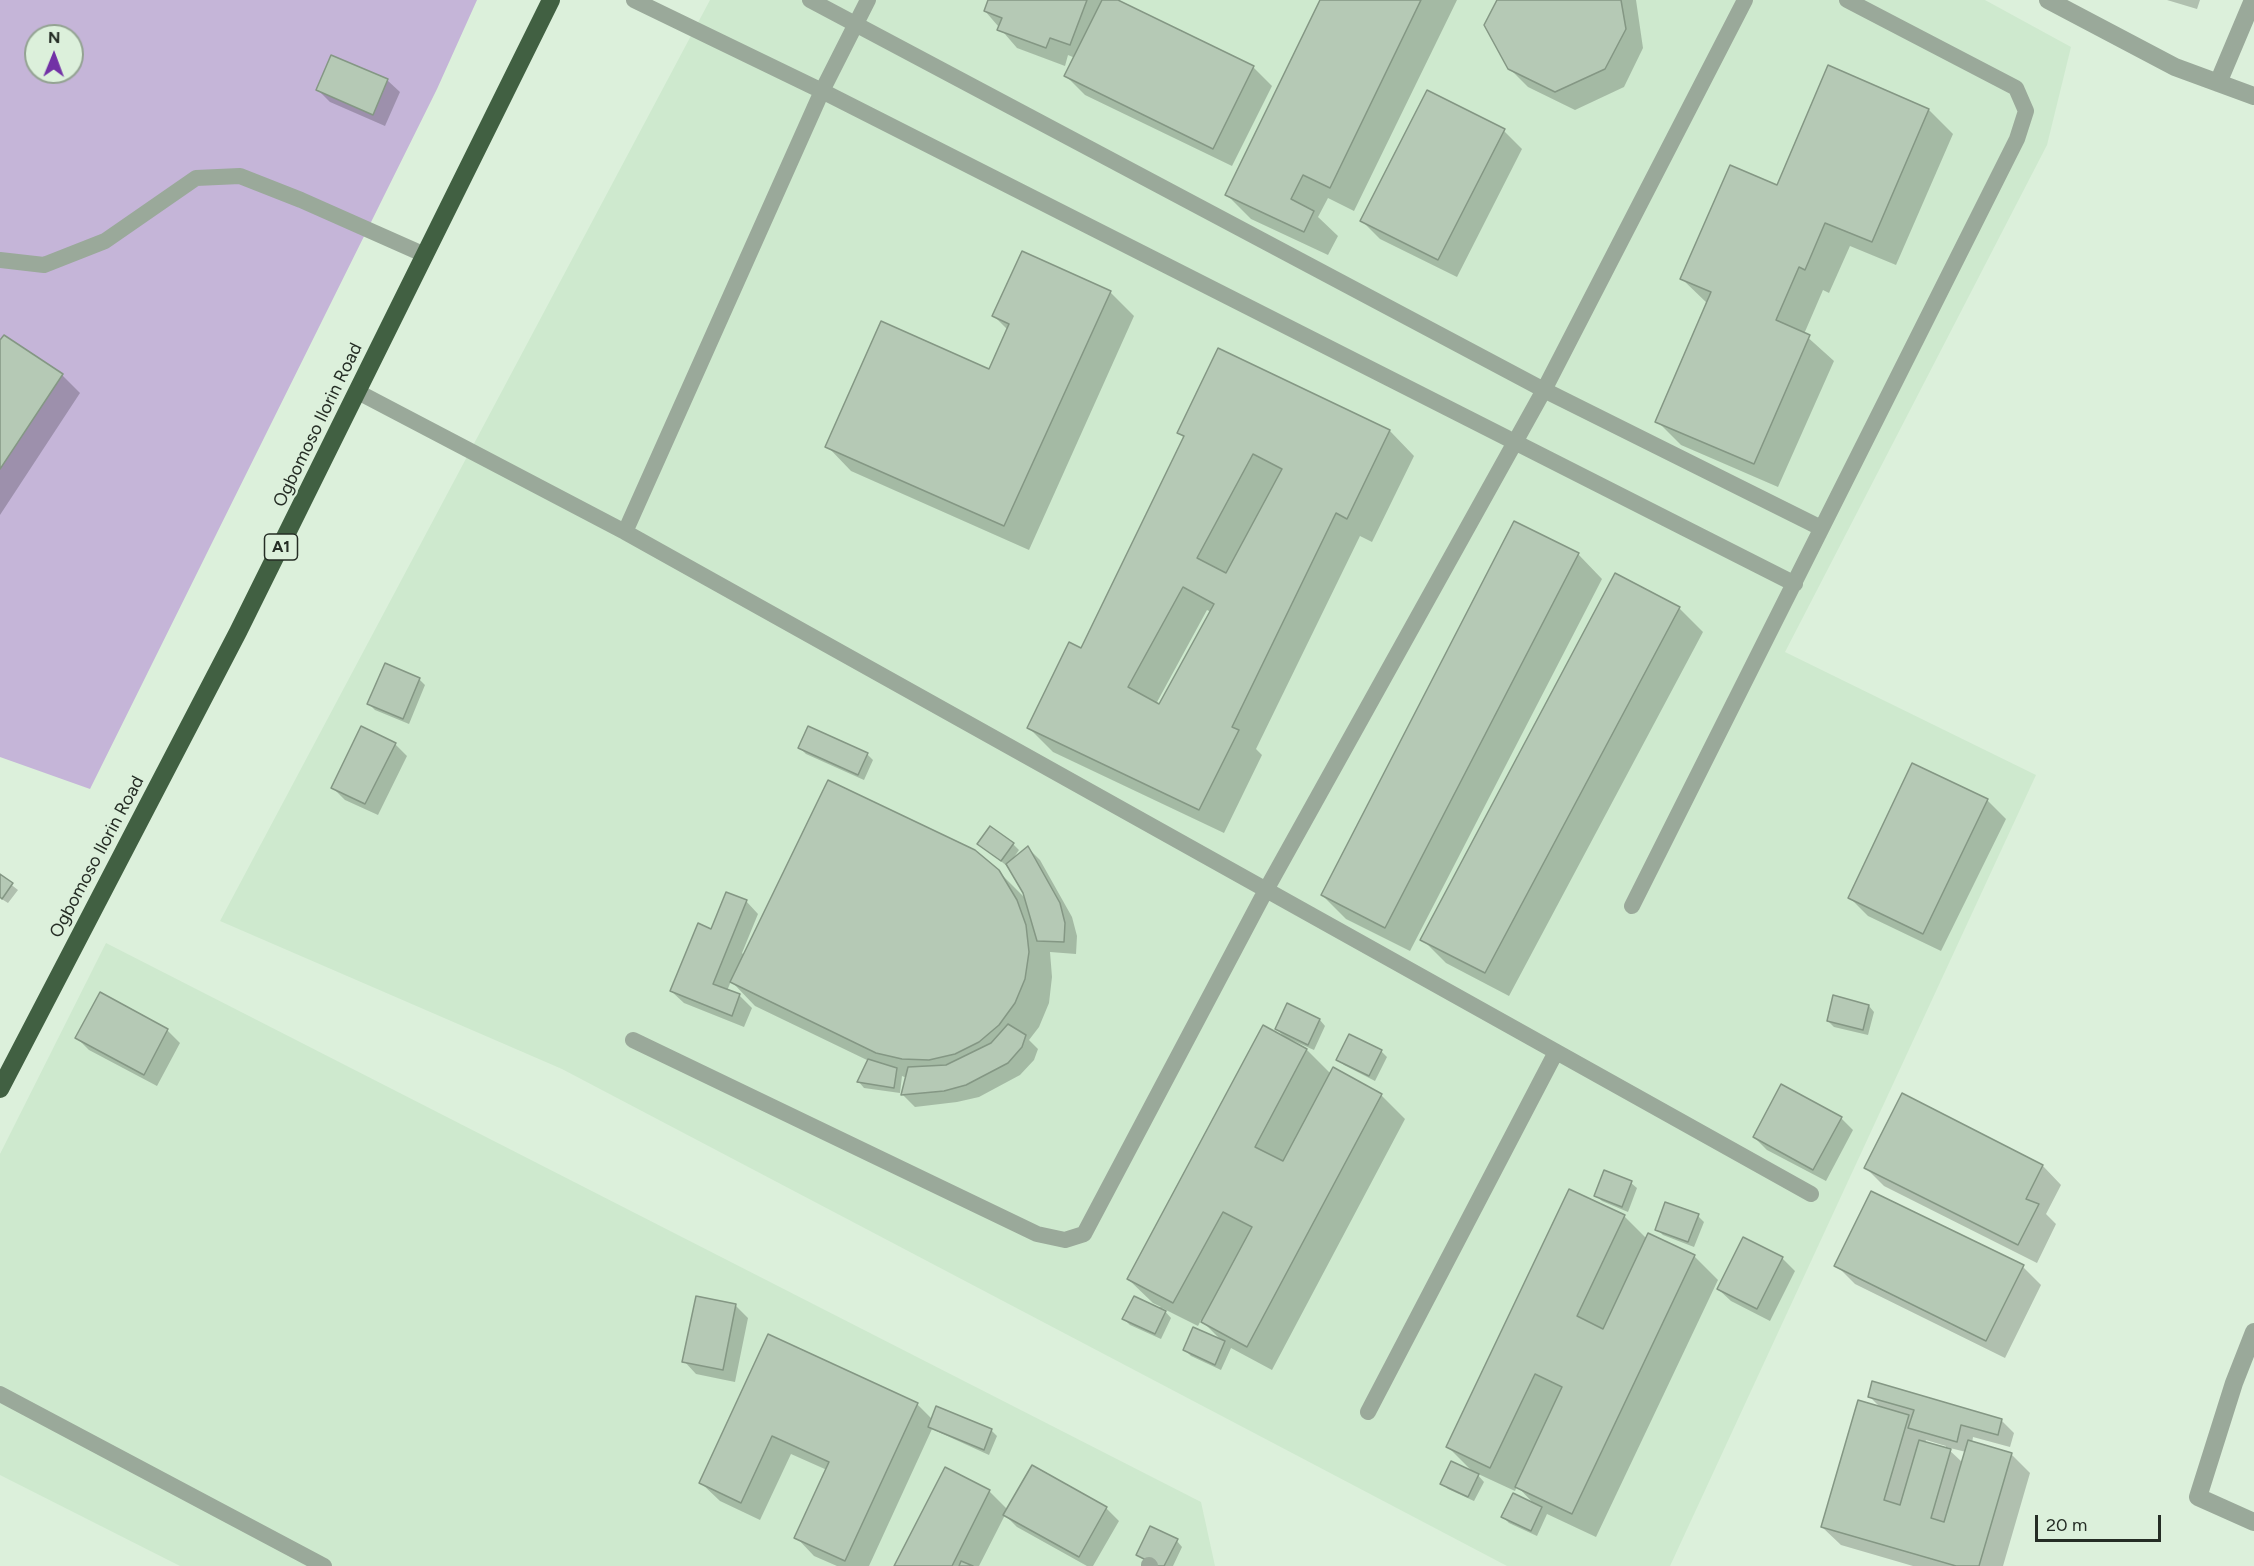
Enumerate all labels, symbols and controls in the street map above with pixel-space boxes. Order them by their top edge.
north arrow [24,24,84,84]
text: N [48,28,61,47]
street label: Ogbomoso Ilorin Road [269,339,367,511]
road number: A1 [264,534,298,560]
street label: Ogbomoso Ilorin Road [45,772,149,942]
scale bar [2038,1503,2164,1541]
text: 20 m [2046,1514,2087,1536]

